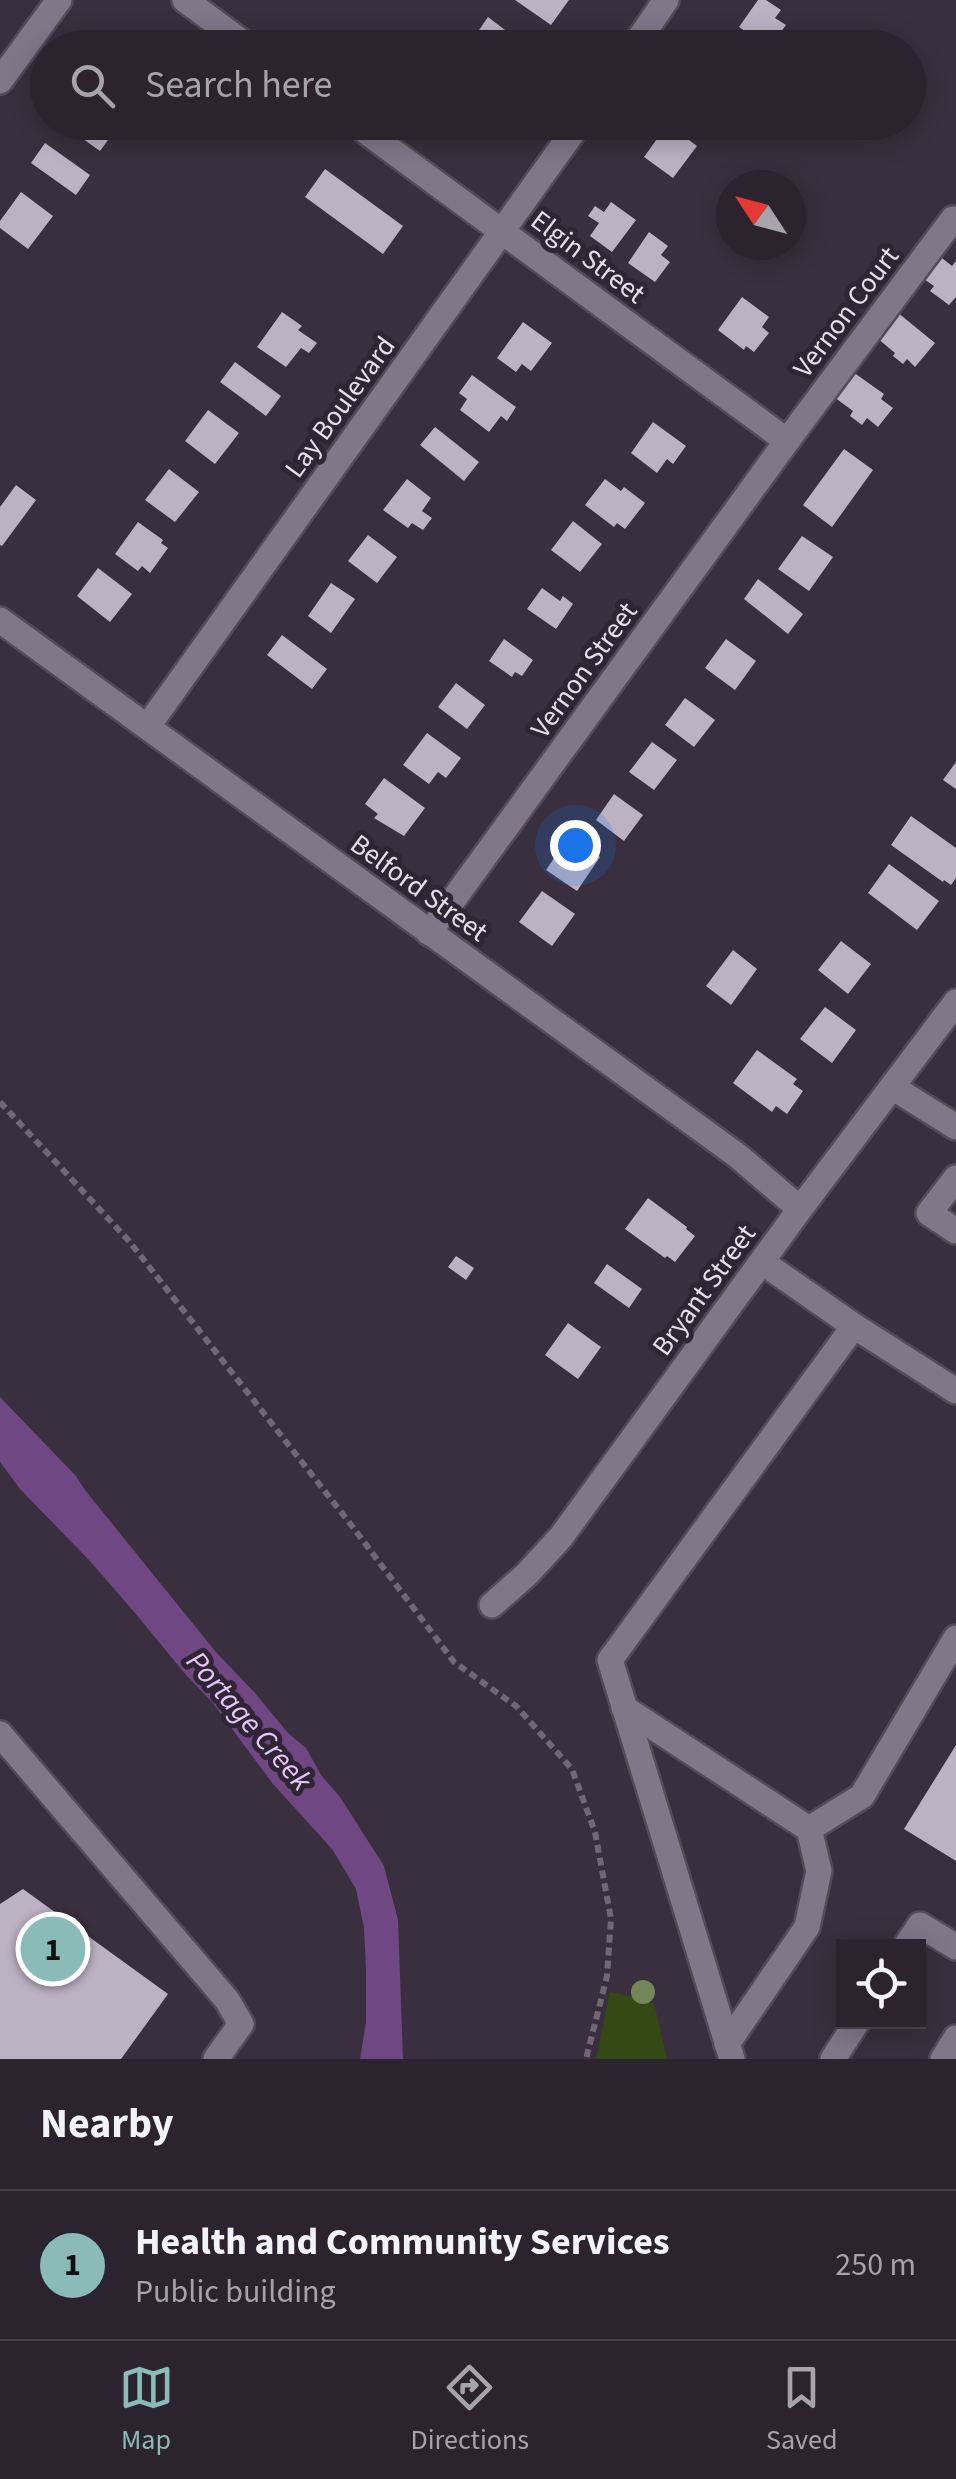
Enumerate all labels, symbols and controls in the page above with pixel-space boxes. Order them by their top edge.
search box [30,30,926,140]
icon: search [65,58,120,113]
text: Search here [145,58,332,112]
north arrow [716,170,806,260]
street label: Elgin Street [522,201,654,314]
street label: Vernon Court [784,238,909,386]
street label: Lay Boulevard [275,328,405,486]
street label: Vernon Street [521,593,647,746]
your location [550,820,601,871]
street label: Belford Street [342,824,496,952]
street label: Bryant Street [643,1215,766,1364]
water label: Portage Creek [176,1642,322,1801]
pin: 1 [20,1912,86,1986]
map controls [836,1939,926,2029]
button: locate [836,1939,926,2029]
text: Nearby [40,2094,174,2154]
text: Health and Community Services [135,2215,670,2269]
text: 1 [64,2242,81,2288]
text: 250 m [835,2242,916,2288]
text: Public building [135,2269,336,2315]
tab: Map [119,2360,174,2460]
tab: Directions [411,2360,529,2460]
tab: Saved [766,2360,837,2460]

